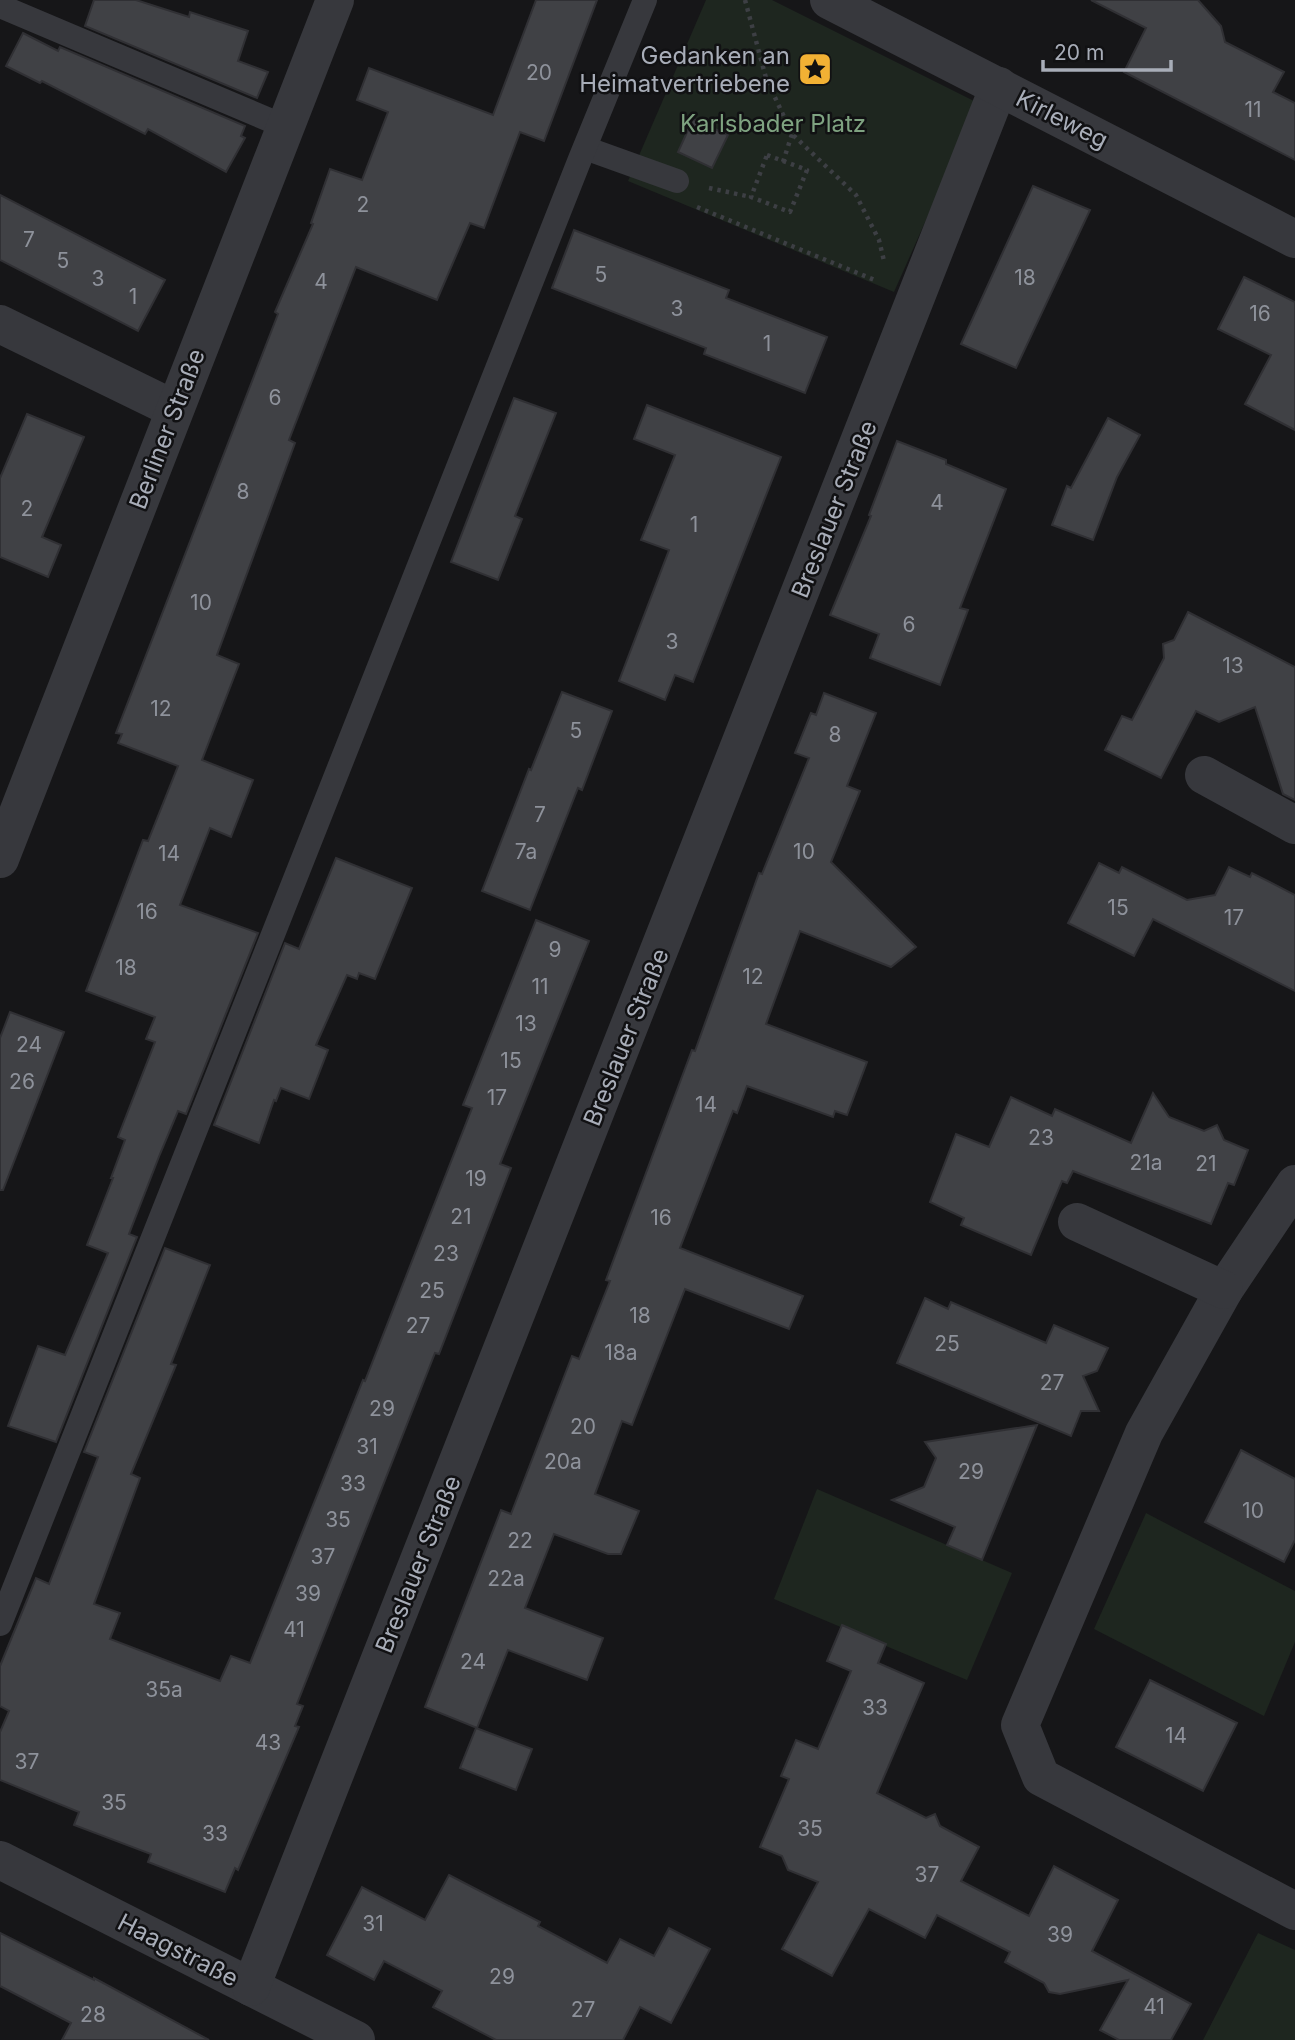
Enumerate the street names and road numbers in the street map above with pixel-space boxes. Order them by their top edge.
street label: Kirleweg [1011,84,1113,154]
street label: Berliner Straße [123,345,211,513]
street label: Breslauer Straße [785,416,883,602]
street label: Breslauer Straße [577,944,675,1130]
street label: Breslauer Straße [369,1471,467,1657]
street label: Haagstraße [113,1907,243,1993]

